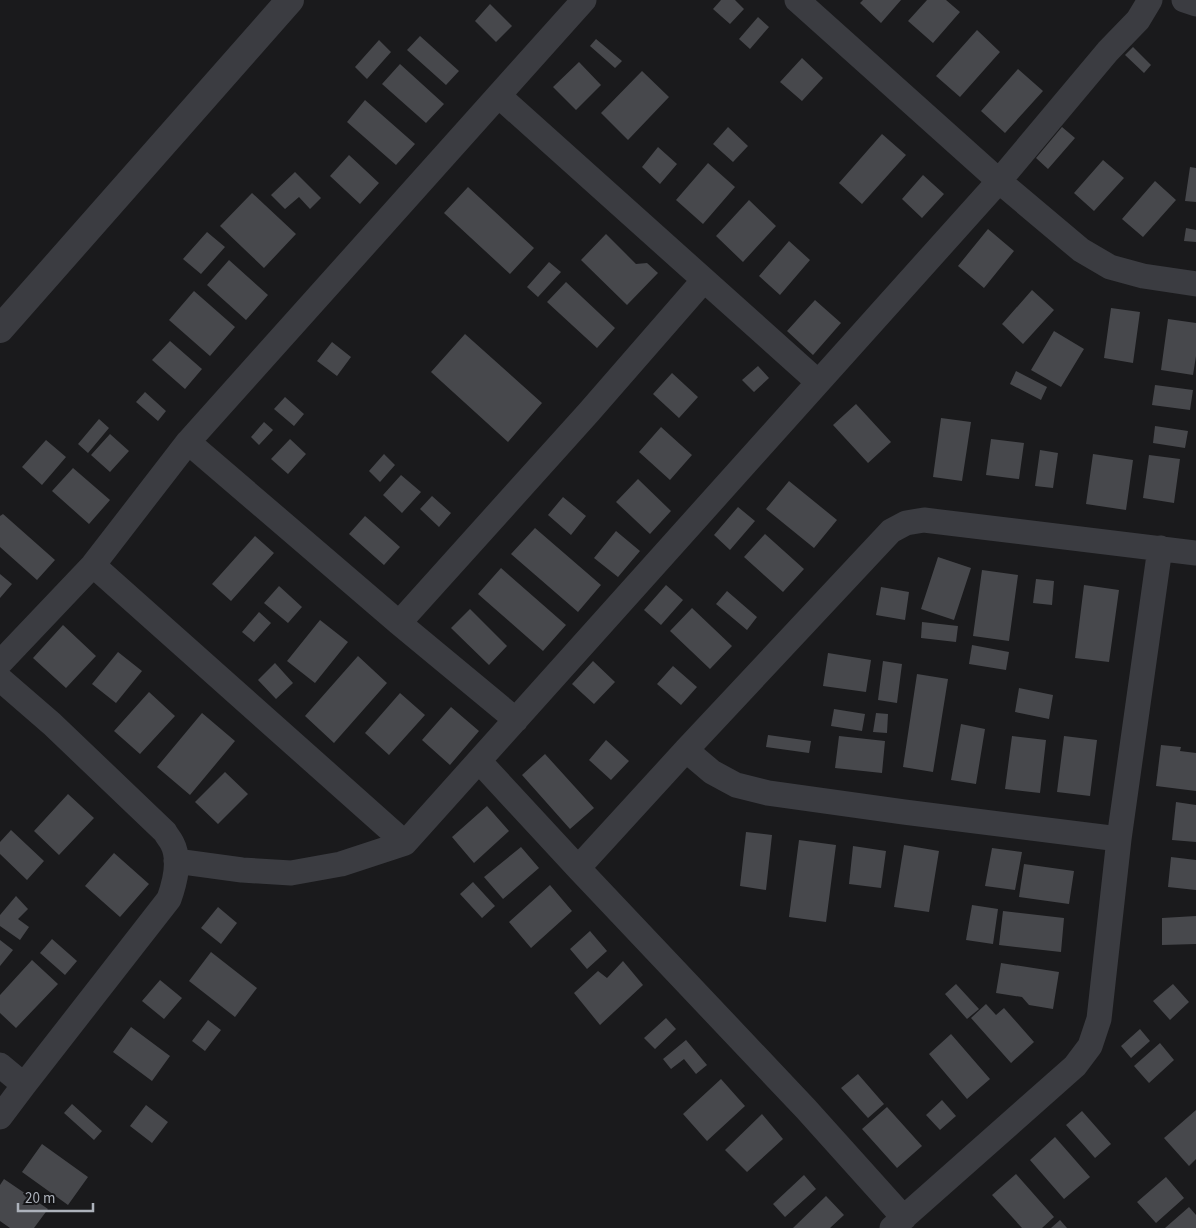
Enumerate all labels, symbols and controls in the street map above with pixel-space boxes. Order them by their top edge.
scale bar [18,1180,92,1212]
text: 20 m [25,1188,55,1209]

